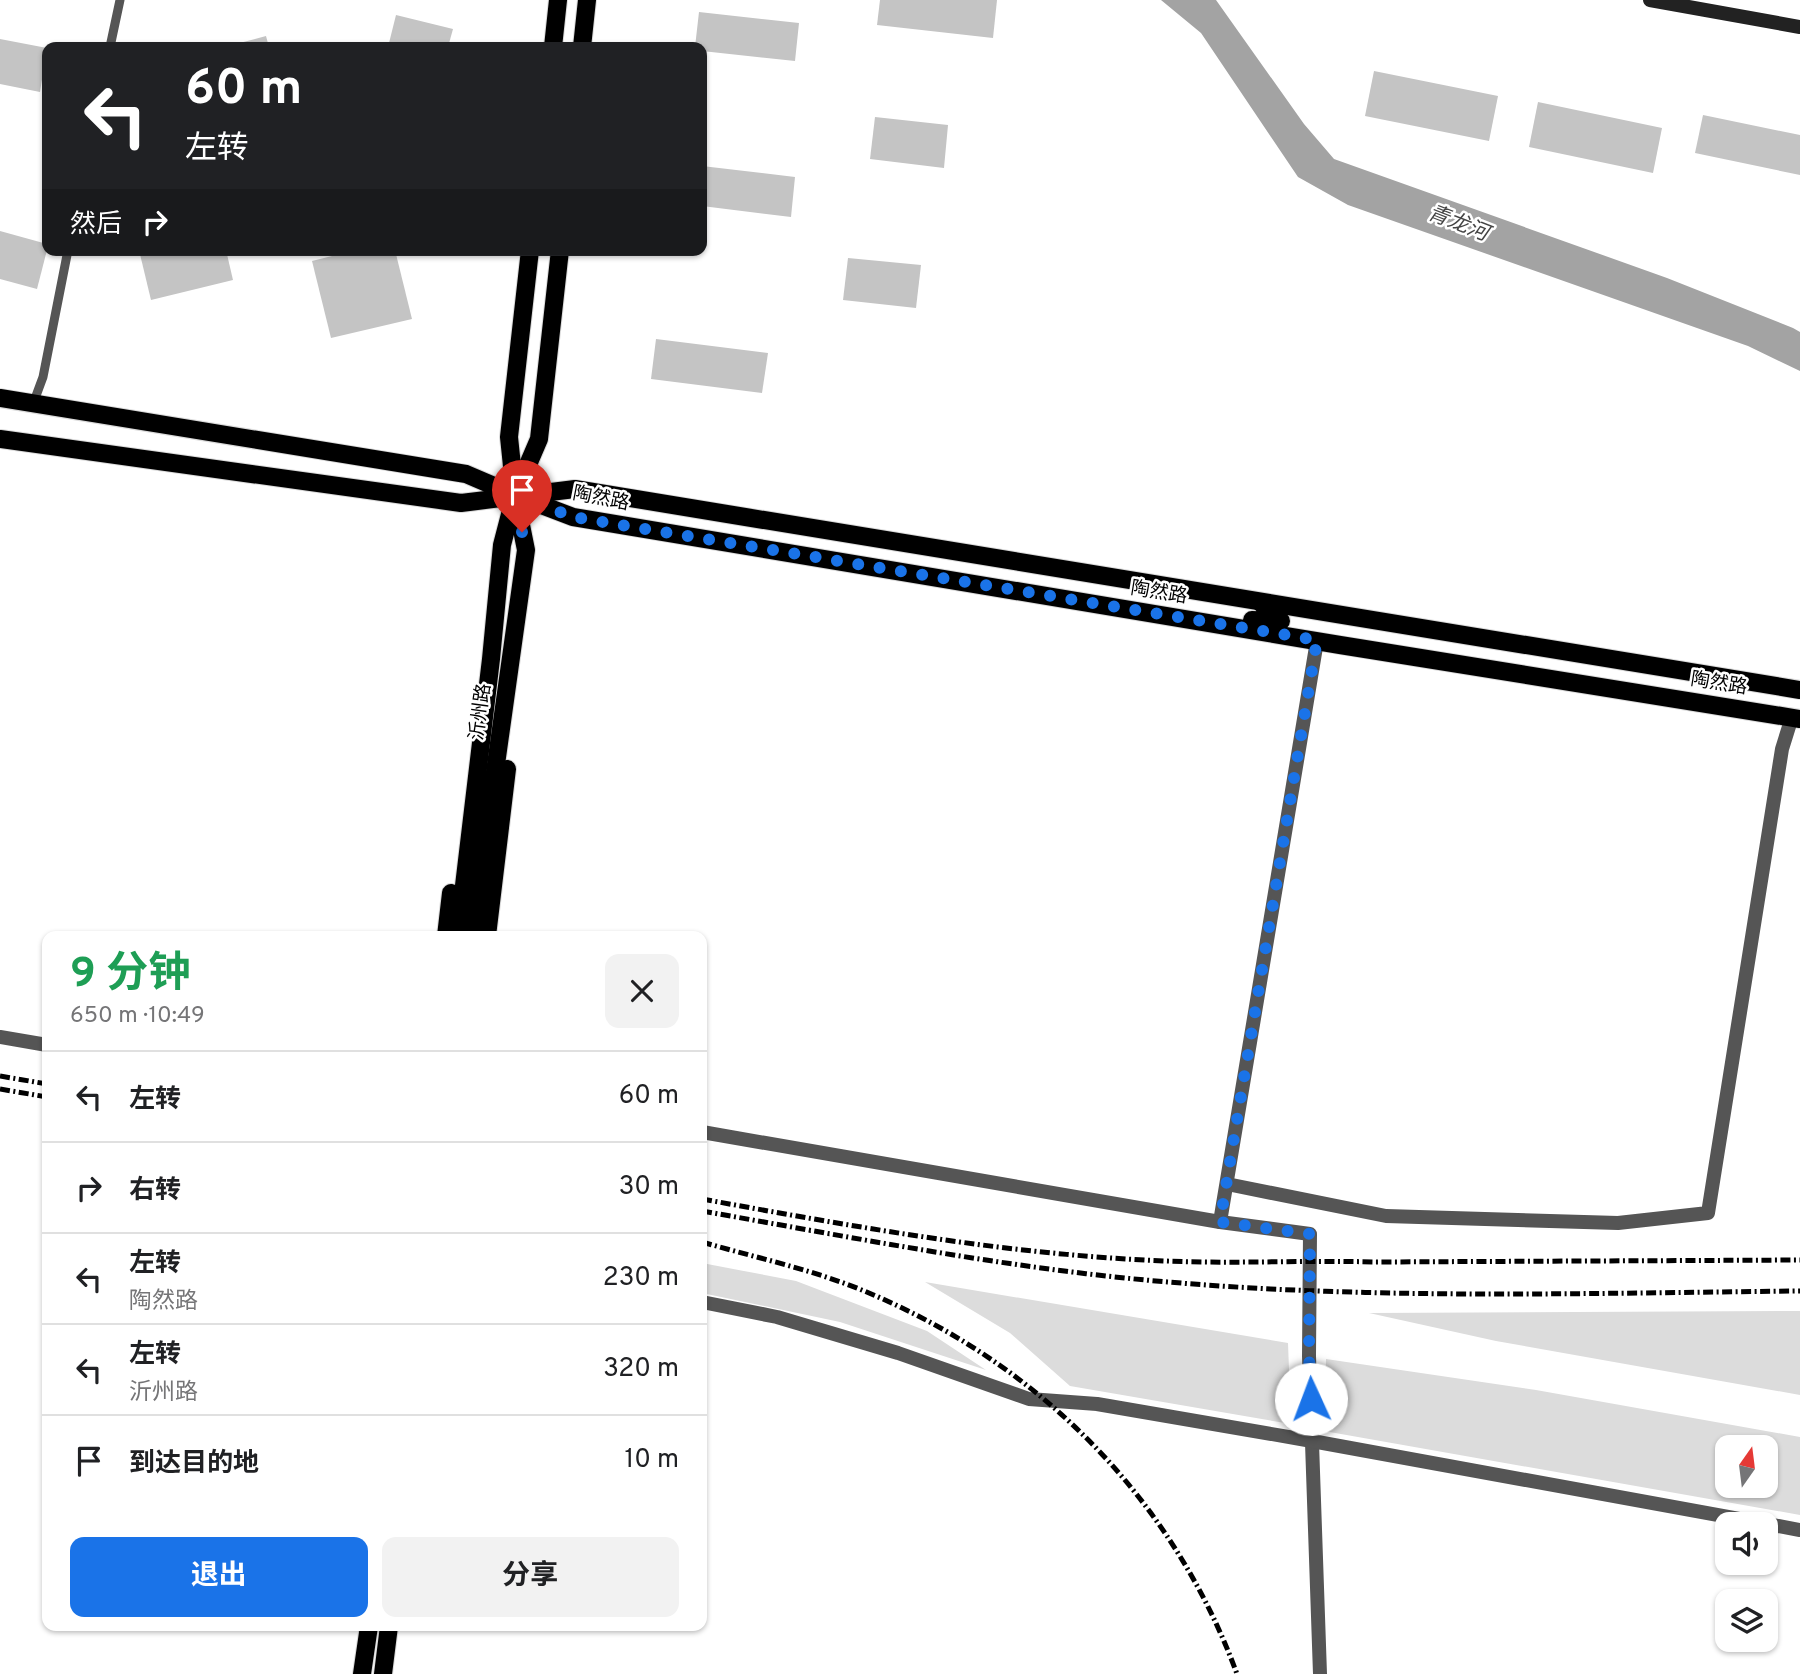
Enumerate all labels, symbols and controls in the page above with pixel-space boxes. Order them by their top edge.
text: 60 m [185,60,303,122]
icon: left [70,70,161,161]
text: 左转 [185,130,249,170]
water label: 青龙河 [1424,200,1496,249]
icon: right [136,203,174,241]
text: 然后 [70,209,122,242]
pin [492,460,552,532]
icon: arrive [503,471,541,509]
street label: 陶然路 [571,482,631,516]
street label: 陶然路 [1129,577,1189,609]
street label: 陶然路 [1689,668,1749,700]
street label: 沂州路 [465,682,497,742]
text: 9 分钟 [70,949,190,1002]
button: close [605,954,679,1028]
text: 650 m · 10:49 [70,1002,205,1031]
icon: left [70,1078,108,1116]
text: 60 m [619,1080,679,1113]
text: 左转 [129,1084,181,1117]
icon: right [70,1169,108,1207]
text: 30 m [619,1171,679,1204]
text: 右转 [129,1175,181,1208]
text: 左转 [129,1248,181,1281]
icon: left [70,1260,108,1298]
text: 230 m [603,1262,679,1295]
text: 陶然路 [129,1288,198,1317]
text: 左转 [129,1339,181,1372]
icon: left [70,1351,108,1389]
text: 320 m [603,1353,679,1386]
position arrow [1274,1362,1348,1436]
text: 沂州路 [129,1379,198,1408]
north arrow [1715,1435,1778,1498]
map controls [1715,1435,1778,1652]
icon: arrive [70,1442,108,1480]
text: 10 m [624,1444,679,1477]
text: 到达目的地 [129,1448,259,1481]
button: sound [1715,1512,1778,1575]
button: 退出 [70,1537,368,1617]
button: 分享 [382,1537,679,1617]
button: layers [1715,1589,1778,1652]

